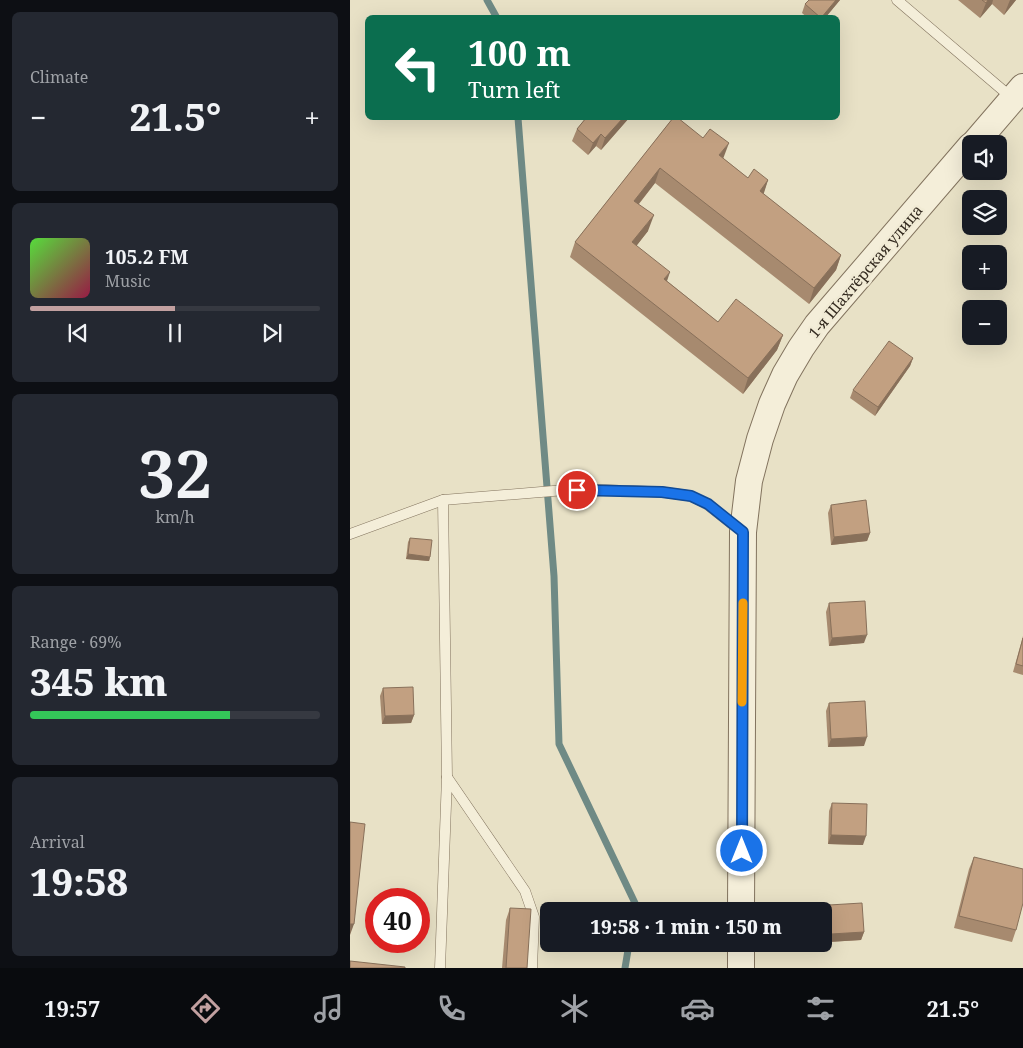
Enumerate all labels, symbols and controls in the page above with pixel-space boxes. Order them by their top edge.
text: 100 m [468,29,571,76]
icon: left [385,35,450,100]
text: Climate [30,66,88,88]
text: Turn left [468,74,560,104]
text: 21.5° [129,90,221,142]
text: − [30,98,46,136]
text: + [304,98,320,136]
map controls [962,135,1007,345]
button: sound [962,135,1007,180]
button: layers [962,190,1007,235]
street label: 1-я Шахтёрская улица [803,200,927,342]
text: 105.2 FM [105,244,188,270]
button: + [962,245,1007,290]
text: Music [105,270,150,292]
button: − [962,300,1007,345]
icon: previous [64,319,92,347]
icon: pause [161,319,189,347]
icon: next [258,319,286,347]
text: 32 [138,429,212,517]
pin [556,469,598,511]
icon: arrive [563,476,591,504]
text: km/h [155,506,195,528]
text: Range · 69% [30,631,122,653]
text: 345 km [30,655,168,707]
position arrow [715,824,767,876]
text: Arrival [30,831,85,853]
text: 19:58 [30,855,128,907]
speed limit sign: 40 [365,888,430,953]
text: 19:58 · 1 min · 150 m [590,914,782,940]
icon: directions [188,991,223,1026]
icon: music [311,991,346,1026]
icon: phone [434,991,469,1026]
icon: climate [557,991,592,1026]
icon: car [680,991,715,1026]
icon: filters [803,991,838,1026]
text: 19:57 [44,993,100,1023]
text: 21.5° [926,993,979,1023]

